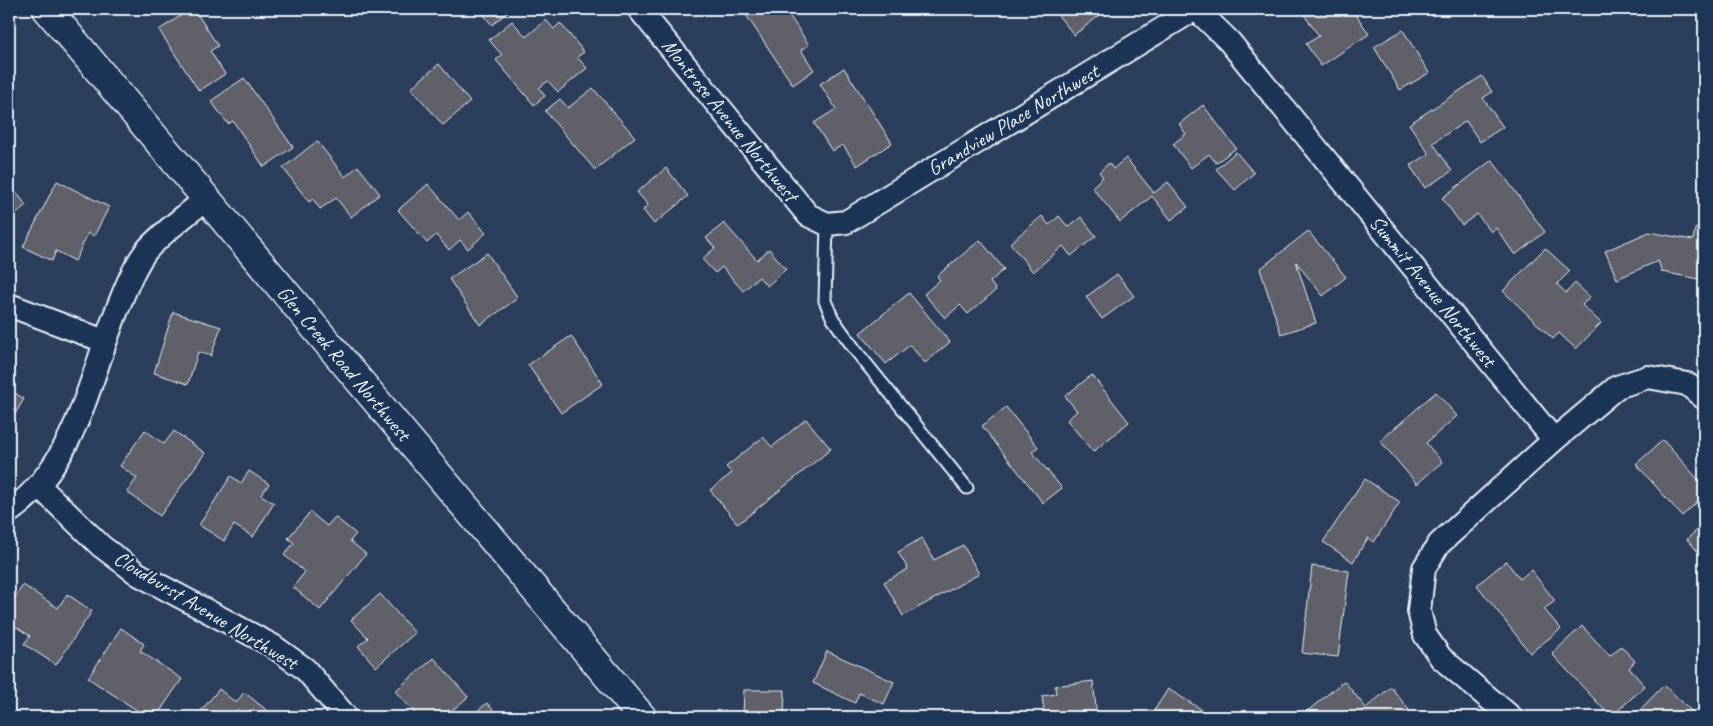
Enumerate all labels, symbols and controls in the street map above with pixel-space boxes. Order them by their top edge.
street label: Montrose Avenue Northwest [656,33,806,209]
street label: Grandview Place Northwest [923,57,1105,181]
street label: Summit Avenue Northwest [1364,210,1503,374]
street label: Glen Creek Road Northwest [271,280,418,447]
street label: Cloudburst Avenue Northwest [109,545,304,676]

